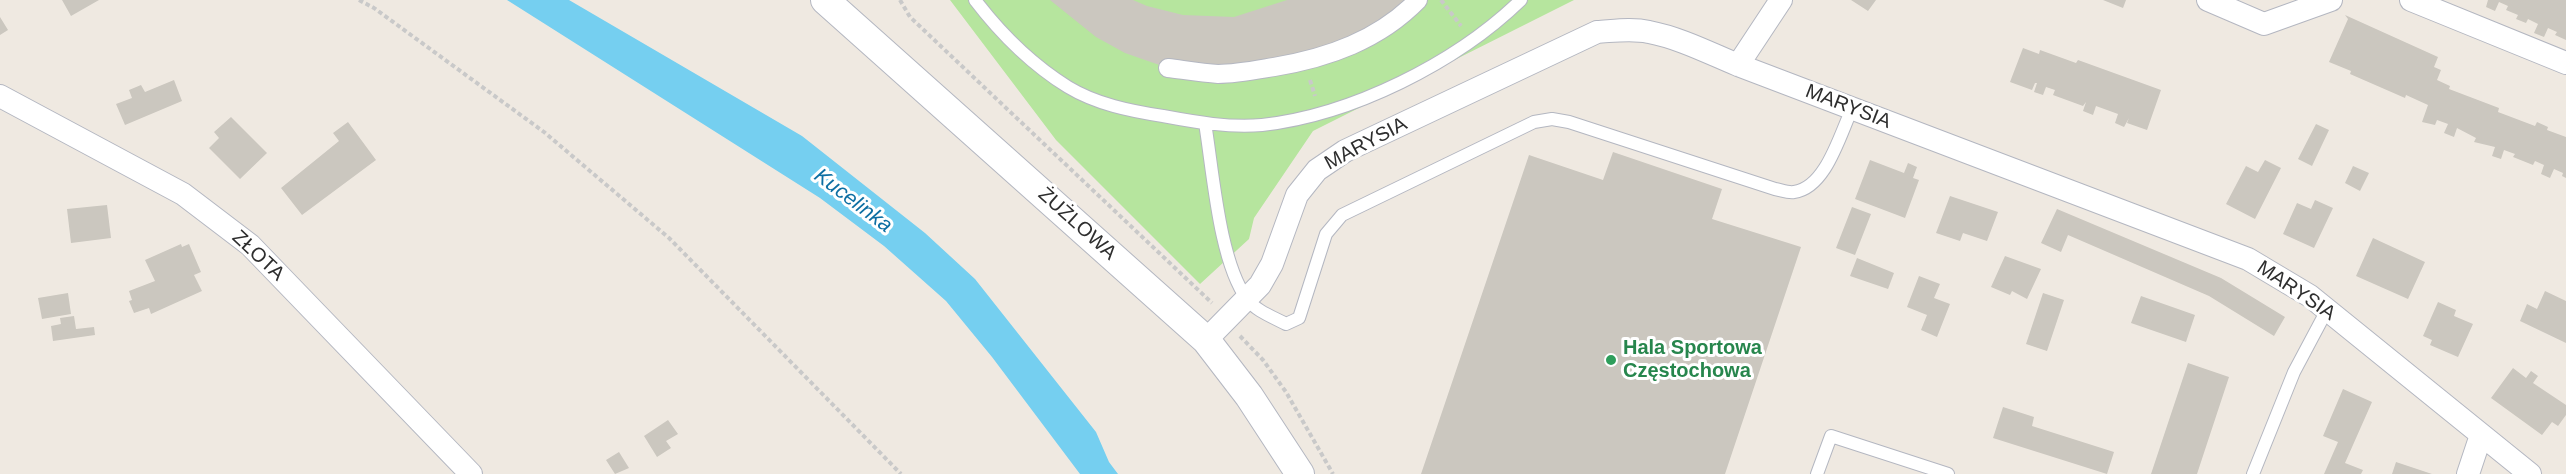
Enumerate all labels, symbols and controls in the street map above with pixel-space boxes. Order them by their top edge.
street label: MARYSIA [1802,80,1894,134]
street label: MARYSIA [1321,112,1411,176]
water label: Kucelinka [809,164,897,238]
street label: ŻUŻLOWA [1033,183,1121,265]
street label: ZŁOTA [227,226,289,286]
street label: MARYSIA [2252,256,2340,326]
place label: Hala Sportowa Częstochowa [1623,336,1762,383]
marker: Hala Sportowa Częstochowa [1604,353,1618,367]

